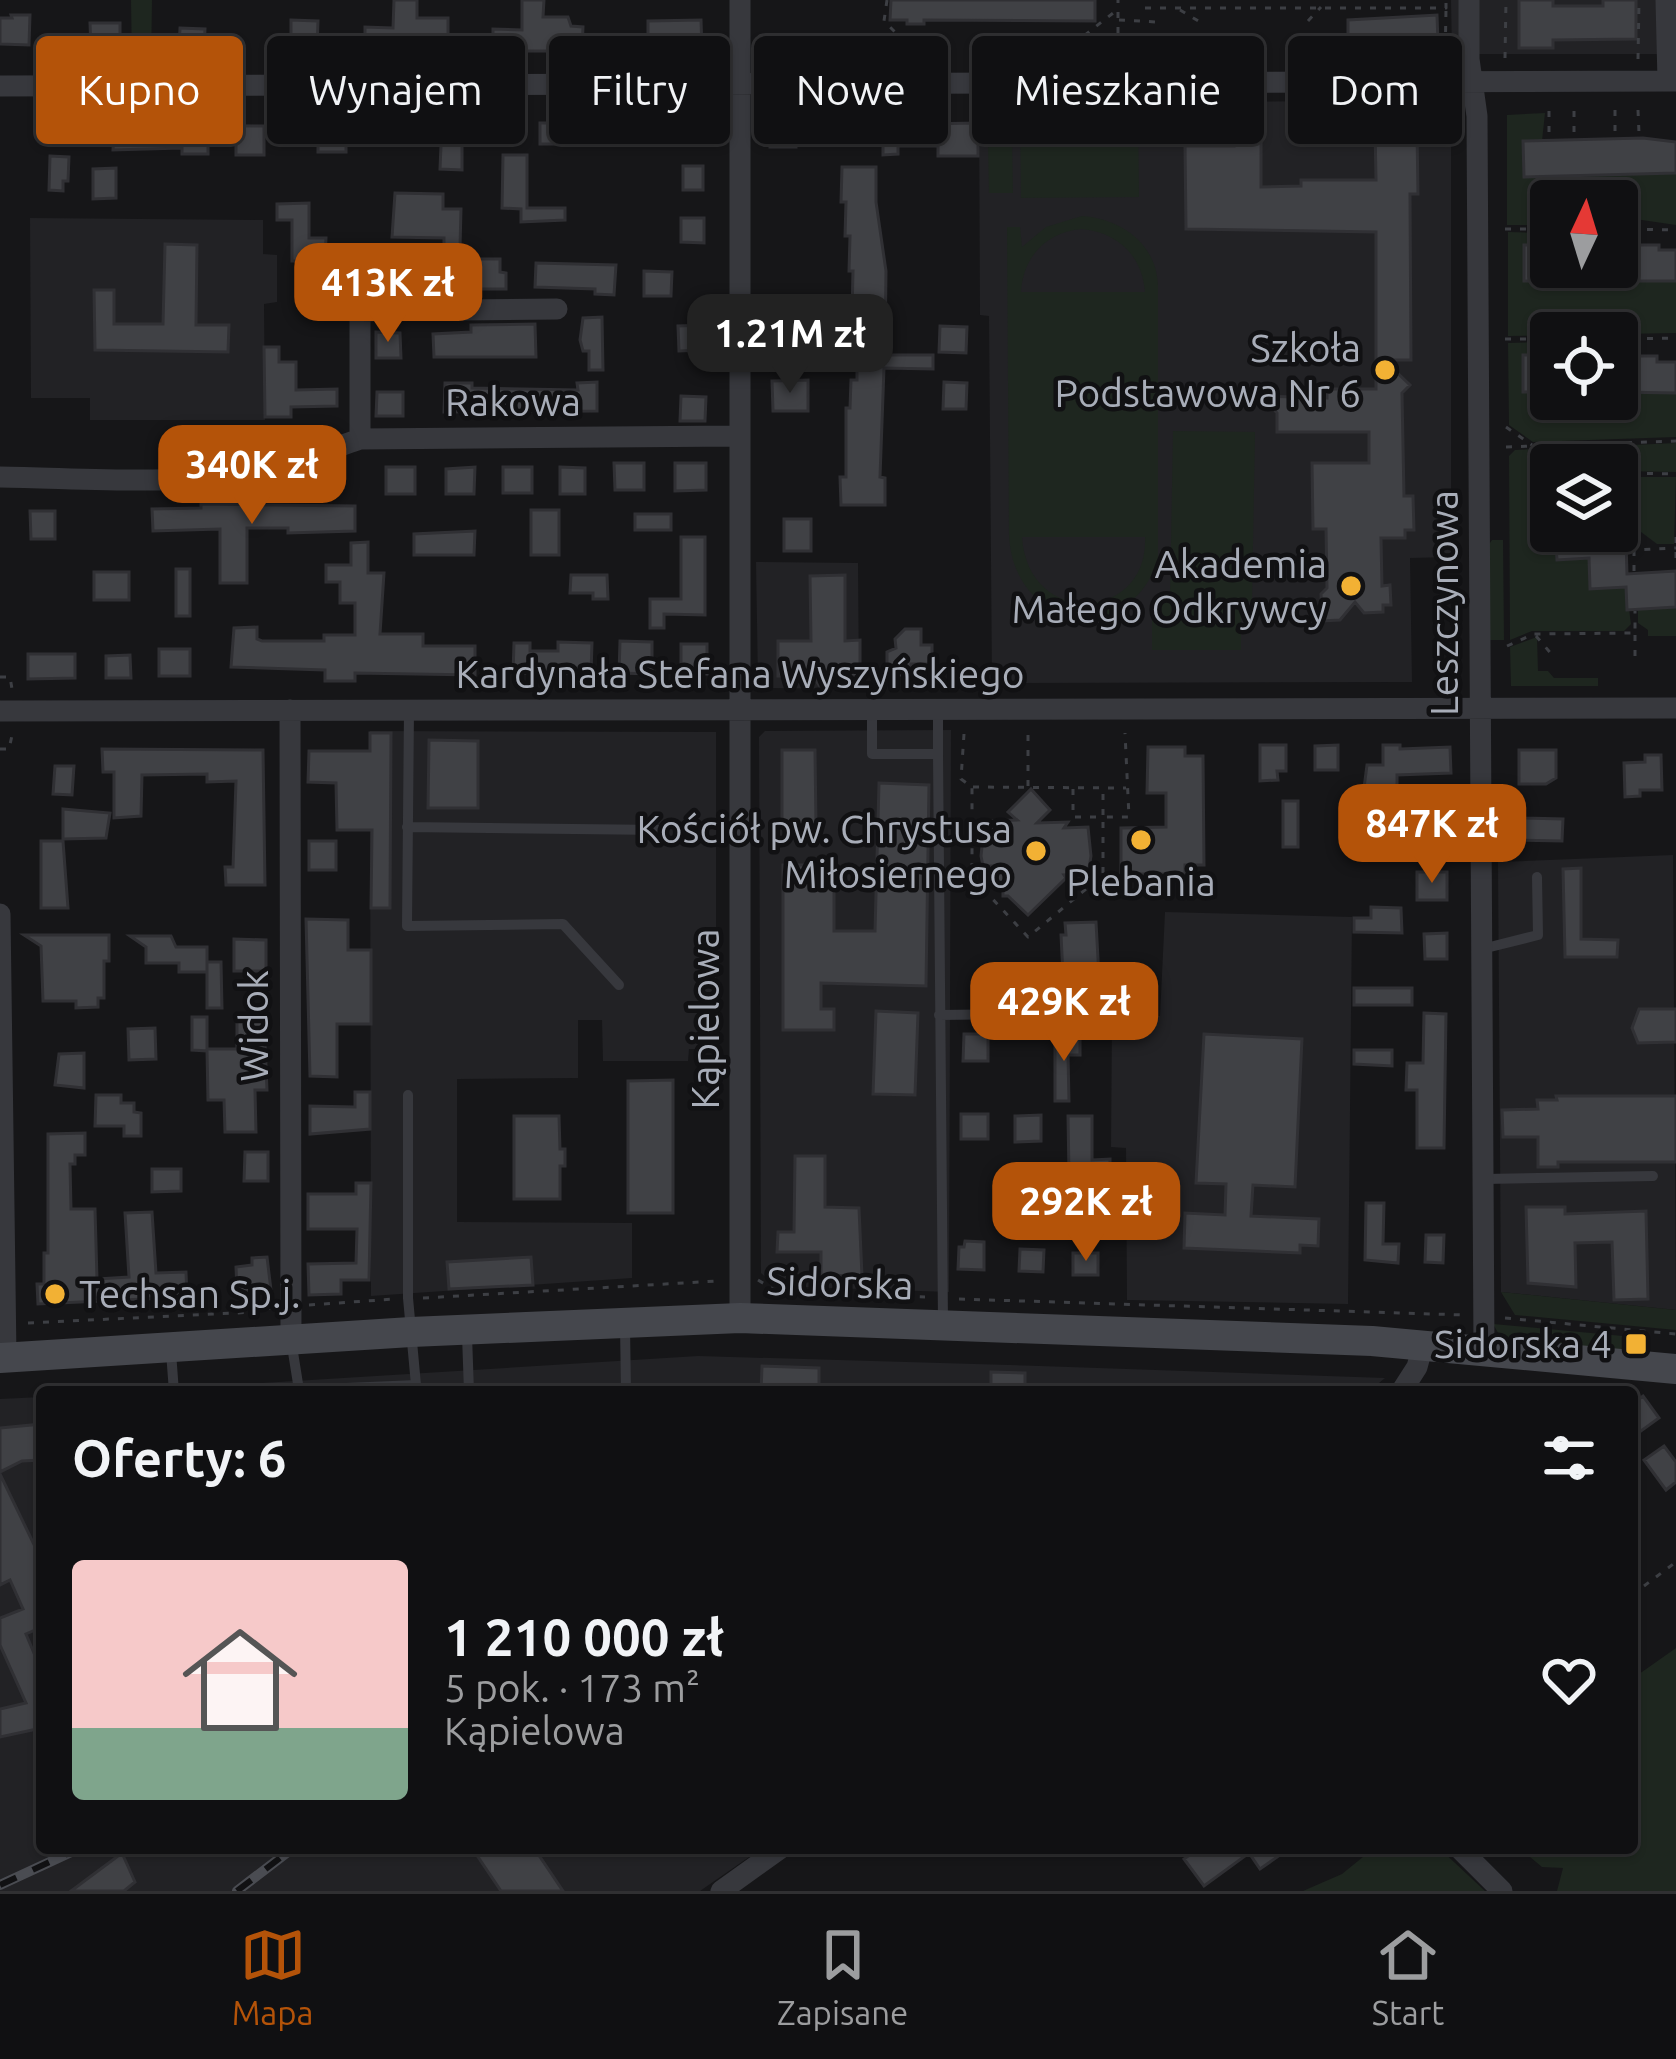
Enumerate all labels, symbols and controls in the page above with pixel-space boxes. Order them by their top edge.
chip: Kupno [36,36,243,144]
chip: Wynajem [267,36,525,144]
chip: Filtry [549,36,730,144]
chip: Nowe [754,36,948,144]
chip: Mieszkanie [972,36,1264,144]
chip: Dom [1288,36,1462,144]
north arrow [1530,180,1638,288]
map controls [1530,180,1638,552]
pin: 413K zł [277,243,499,345]
text: 413K zł [321,260,455,303]
pin: 1.21M zł [666,294,914,396]
text: 1.21M zł [714,311,866,354]
button: locate [1530,312,1638,420]
place label: Szkoła Podstawowa Nr 6 [1055,326,1361,414]
marker: Szkoła Podstawowa Nr 6 [1372,357,1398,383]
street label: Rakowa [445,380,581,423]
pin: 340K zł [141,425,363,527]
text: 340K zł [185,442,319,485]
button: layers [1530,444,1638,552]
street label: Leszczynowa [1422,490,1465,716]
place label: Akademia Małego Odkrywcy [1012,542,1327,630]
marker: Akademia Małego Odkrywcy [1338,573,1364,599]
street label: Kardynała Stefana Wyszyńskiego [456,652,1024,695]
pin: 847K zł [1321,784,1543,886]
text: 847K zł [1365,801,1499,844]
place label: Kościół pw. Chrystusa Miłosiernego [637,807,1012,895]
marker: Plebania [1128,827,1154,853]
marker: Kościół pw. Chrystusa Miłosiernego [1023,838,1049,864]
place label: Plebania [1066,860,1216,903]
street label: Kąpielowa [683,929,726,1109]
pin: 429K zł [953,962,1175,1064]
street label: Widok [232,970,275,1082]
text: 429K zł [997,979,1131,1022]
pin: 292K zł [975,1162,1197,1264]
text: 292K zł [1019,1179,1153,1222]
street label: Sidorska [766,1258,914,1307]
place label: Techsan Sp.j. [79,1272,301,1315]
marker: Techsan Sp.j. [42,1281,68,1307]
place label: Sidorska 4 [1434,1322,1612,1365]
marker: Sidorska 4 [1623,1331,1649,1357]
icon: filters [1536,1425,1602,1491]
text: Oferty: 6 [72,1429,287,1487]
icon: home [168,1608,312,1752]
text: 1 210 000 zł [444,1608,724,1666]
icon: heart [1536,1647,1602,1713]
text: 5 pok. · 173 m² [444,1666,700,1709]
text: Kąpielowa [444,1709,625,1752]
tab: Mapa [232,1922,314,2031]
tab: Zapisane [777,1922,908,2031]
tab: Start [1372,1922,1444,2031]

